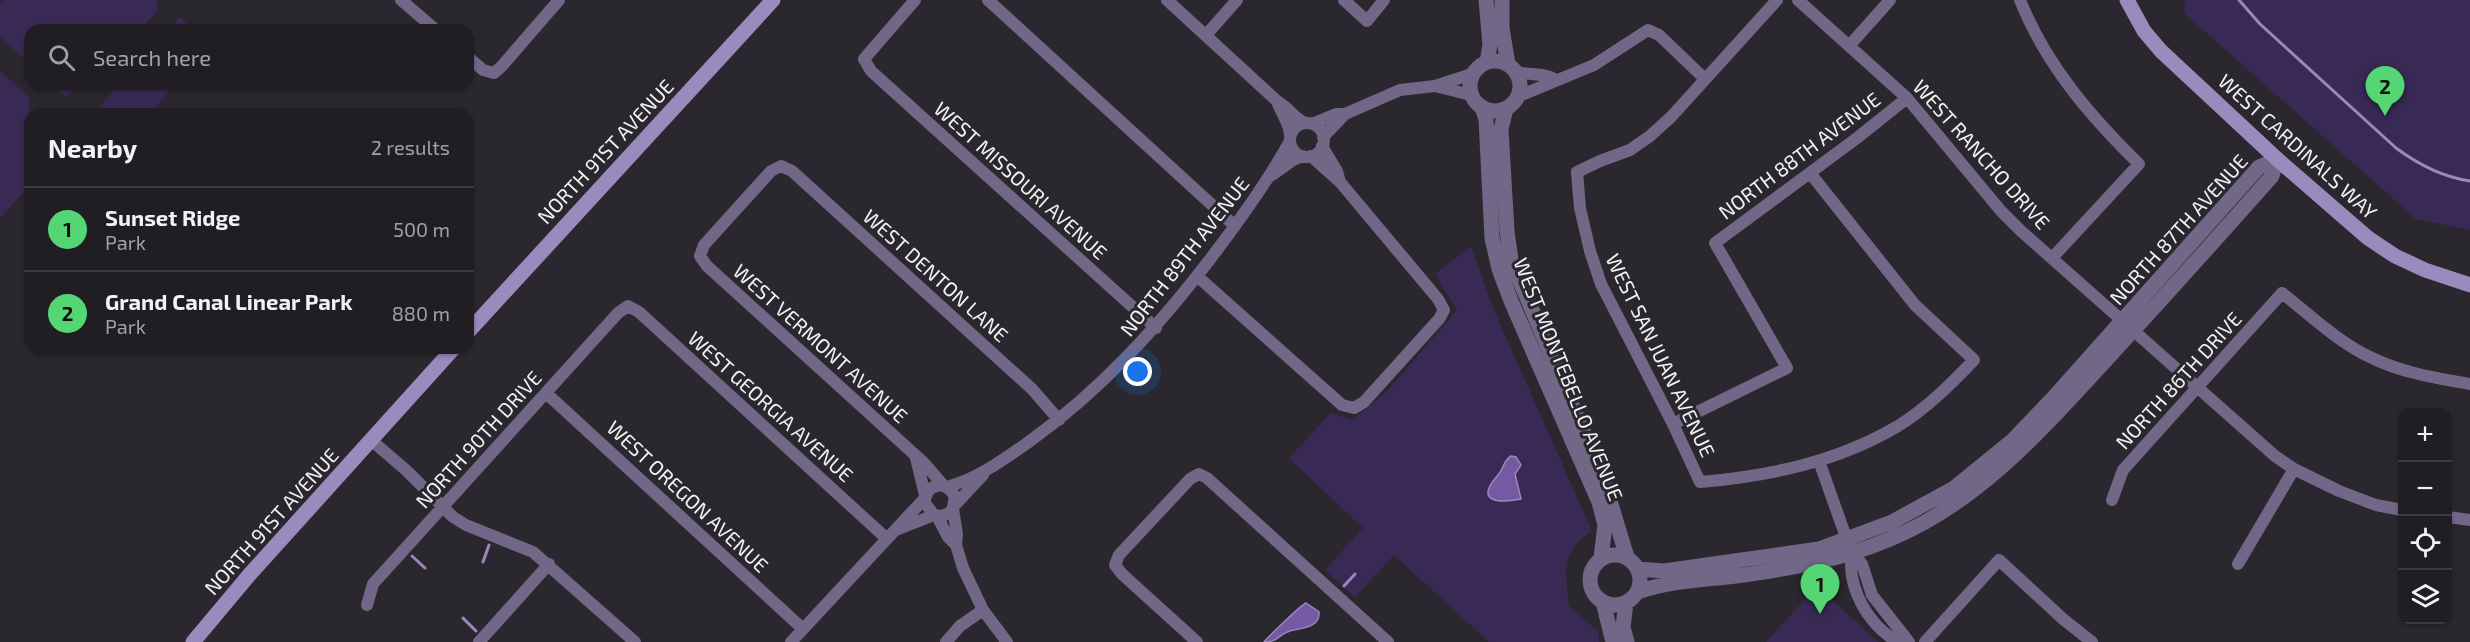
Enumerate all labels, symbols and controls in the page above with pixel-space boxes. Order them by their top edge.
search box [24,24,474,90]
icon: search [45,41,78,74]
text: Search here [93,44,211,70]
pin: 2 [2366,66,2404,116]
street label: WEST CARDINALS WAY [2214,68,2383,224]
street label: NORTH 91ST AVENUE [532,74,678,228]
street label: WEST RANCHO DRIVE [1909,74,2055,234]
street label: NORTH 88TH AVENUE [1713,86,1885,224]
street label: WEST MISSOURI AVENUE [930,96,1112,264]
text: Nearby [48,132,137,163]
text: 2 results [371,135,450,159]
street label: NORTH 87TH AVENUE [2104,149,2252,309]
street label: NORTH 89TH AVENUE [1114,172,1254,340]
text: Sunset Ridge [105,204,241,230]
street label: WEST DENTON LANE [859,204,1013,346]
text: 1 [63,217,72,241]
text: 500 m [393,217,450,241]
text: Park [105,230,146,254]
street label: WEST SAN JUAN AVENUE [1601,249,1721,461]
street label: WEST MONTEBELLO AVENUE [1509,254,1629,504]
street label: WEST VERMONT AVENUE [729,258,913,428]
text: Grand Canal Linear Park [105,288,352,314]
text: 2 [62,301,73,325]
text: 880 m [392,301,450,325]
street label: NORTH 86TH DRIVE [2110,306,2246,454]
text: Park [105,314,146,338]
street label: WEST GEORGIA AVENUE [684,326,858,486]
your location [1123,357,1152,386]
street label: NORTH 90TH DRIVE [410,365,546,513]
map controls [2398,408,2452,624]
button: + [2398,408,2452,462]
street label: WEST OREGON AVENUE [602,415,774,577]
street label: NORTH 91ST AVENUE [199,443,343,599]
button: − [2398,462,2452,516]
button: locate [2398,516,2452,570]
pin: 1 [1800,564,1840,614]
button: layers [2398,570,2452,624]

